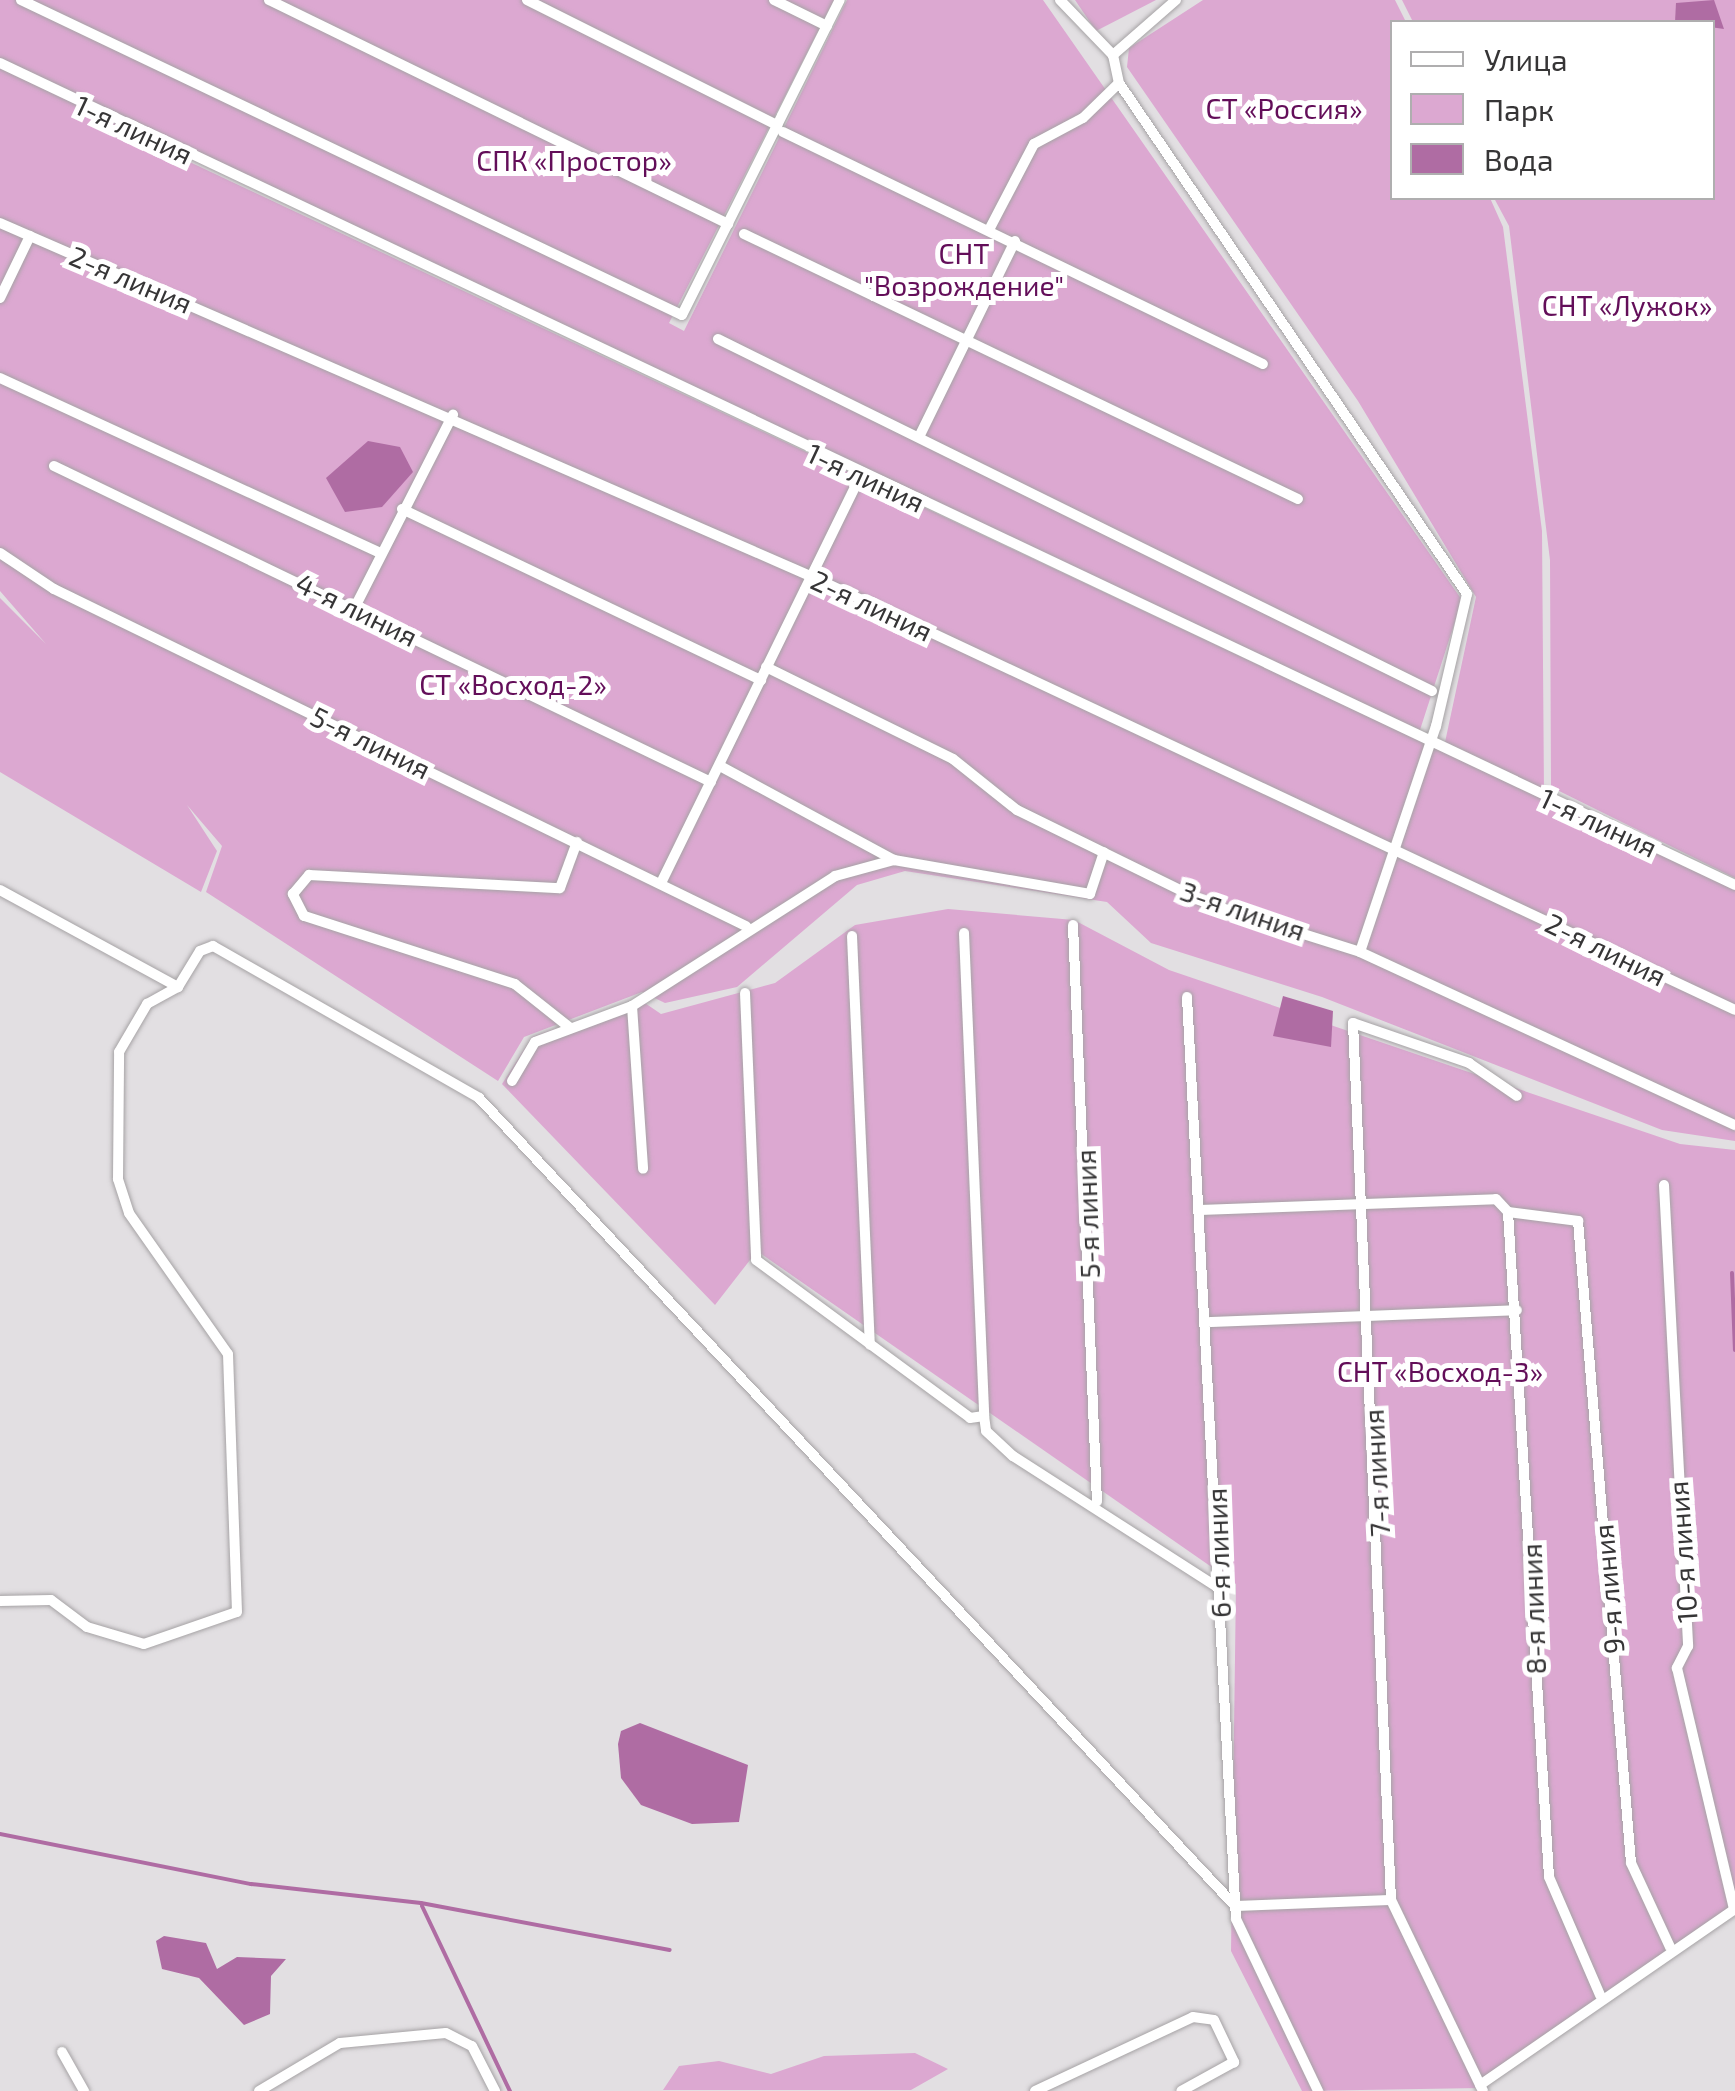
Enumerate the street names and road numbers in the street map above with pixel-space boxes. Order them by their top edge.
street label: 1-я линия [70,87,198,171]
street label: 2-я линия [65,238,197,320]
street label: 1-я линия [802,435,930,519]
street label: 2-я линия [806,562,938,648]
street label: 4-я линия [291,565,423,653]
street label: 5-я линия [306,699,436,785]
street label: 1-я линия [1535,780,1663,864]
street label: 3-я линия [1176,873,1310,947]
street label: 2-я линия [1540,905,1672,993]
street label: 5-я линия [1068,1149,1106,1279]
street label: 7-я линия [1356,1408,1396,1538]
street label: 10-я линия [1660,1480,1704,1624]
street label: 6-я линия [1199,1487,1237,1619]
street label: 9-я линия [1586,1523,1630,1655]
street label: 8-я линия [1514,1543,1552,1675]

